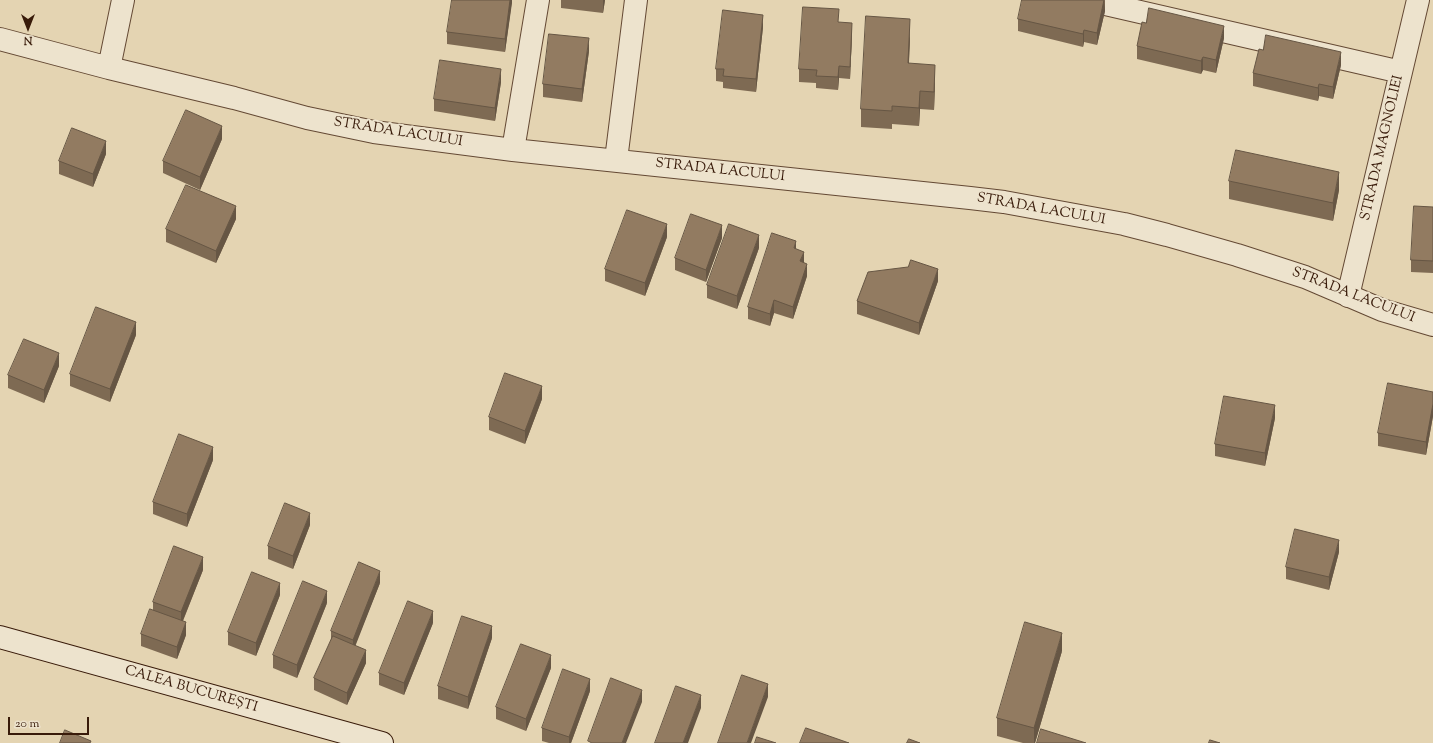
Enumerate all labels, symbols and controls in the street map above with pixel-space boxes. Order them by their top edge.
north arrow [8,8,48,48]
text: N [24,32,32,48]
street label: STRADA MAGNOLIEI [1358,74,1408,222]
street label: STRADA LACULUI [332,115,464,151]
street label: STRADA LACULUI [654,156,786,186]
street label: STRADA LACULUI [975,190,1107,230]
street label: STRADA LACULUI [1289,265,1417,327]
street label: CALEA BUCUREȘTI [123,663,259,717]
scale bar [10,709,91,735]
text: 20 m [15,715,39,733]

